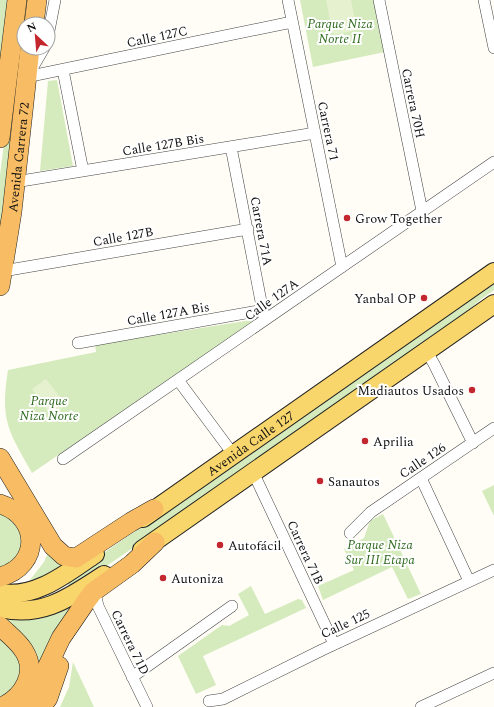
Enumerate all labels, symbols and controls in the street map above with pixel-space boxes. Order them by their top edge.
park label: Parque Niza Norte II [307,14,373,49]
north arrow [16,16,56,56]
text: N [24,18,40,37]
street label: Calle 127C [125,21,190,53]
street label: Carrera 70H [396,66,430,140]
street label: Carrera 71 [312,100,344,163]
street label: Avenida Carrera 72 [3,101,35,213]
street label: Calle 127B Bis [121,129,205,161]
street label: Carrera 71A [245,195,278,268]
place label: Grow Together [355,209,442,229]
marker: Grow Together [342,213,352,223]
street label: Calle 127B [91,222,155,252]
street label: Calle 127A [240,274,303,326]
place label: Yanbal OP [354,289,416,309]
marker: Yanbal OP [419,293,429,303]
street label: Calle 127A Bis [125,297,211,331]
place label: Madiautos Usados [358,381,464,401]
marker: Madiautos Usados [467,385,477,395]
park label: Parque Niza Norte [20,391,79,426]
street label: Avenida Calle 127 [203,406,299,481]
place label: Aprilia [373,432,414,452]
marker: Aprilia [360,436,370,446]
street label: Calle 126 [395,438,450,484]
place label: Sanautos [328,472,380,492]
marker: Sanautos [315,476,325,486]
street label: Carrera 71B [281,517,329,588]
park label: Parque Niza Sur III Etapa [345,535,415,570]
place label: Autofácil [228,536,282,556]
marker: Autofácil [215,540,225,550]
place label: Autoniza [171,569,224,589]
marker: Autoniza [158,573,168,583]
street label: Calle 125 [317,604,373,644]
street label: Carrera 71D [106,606,155,678]

